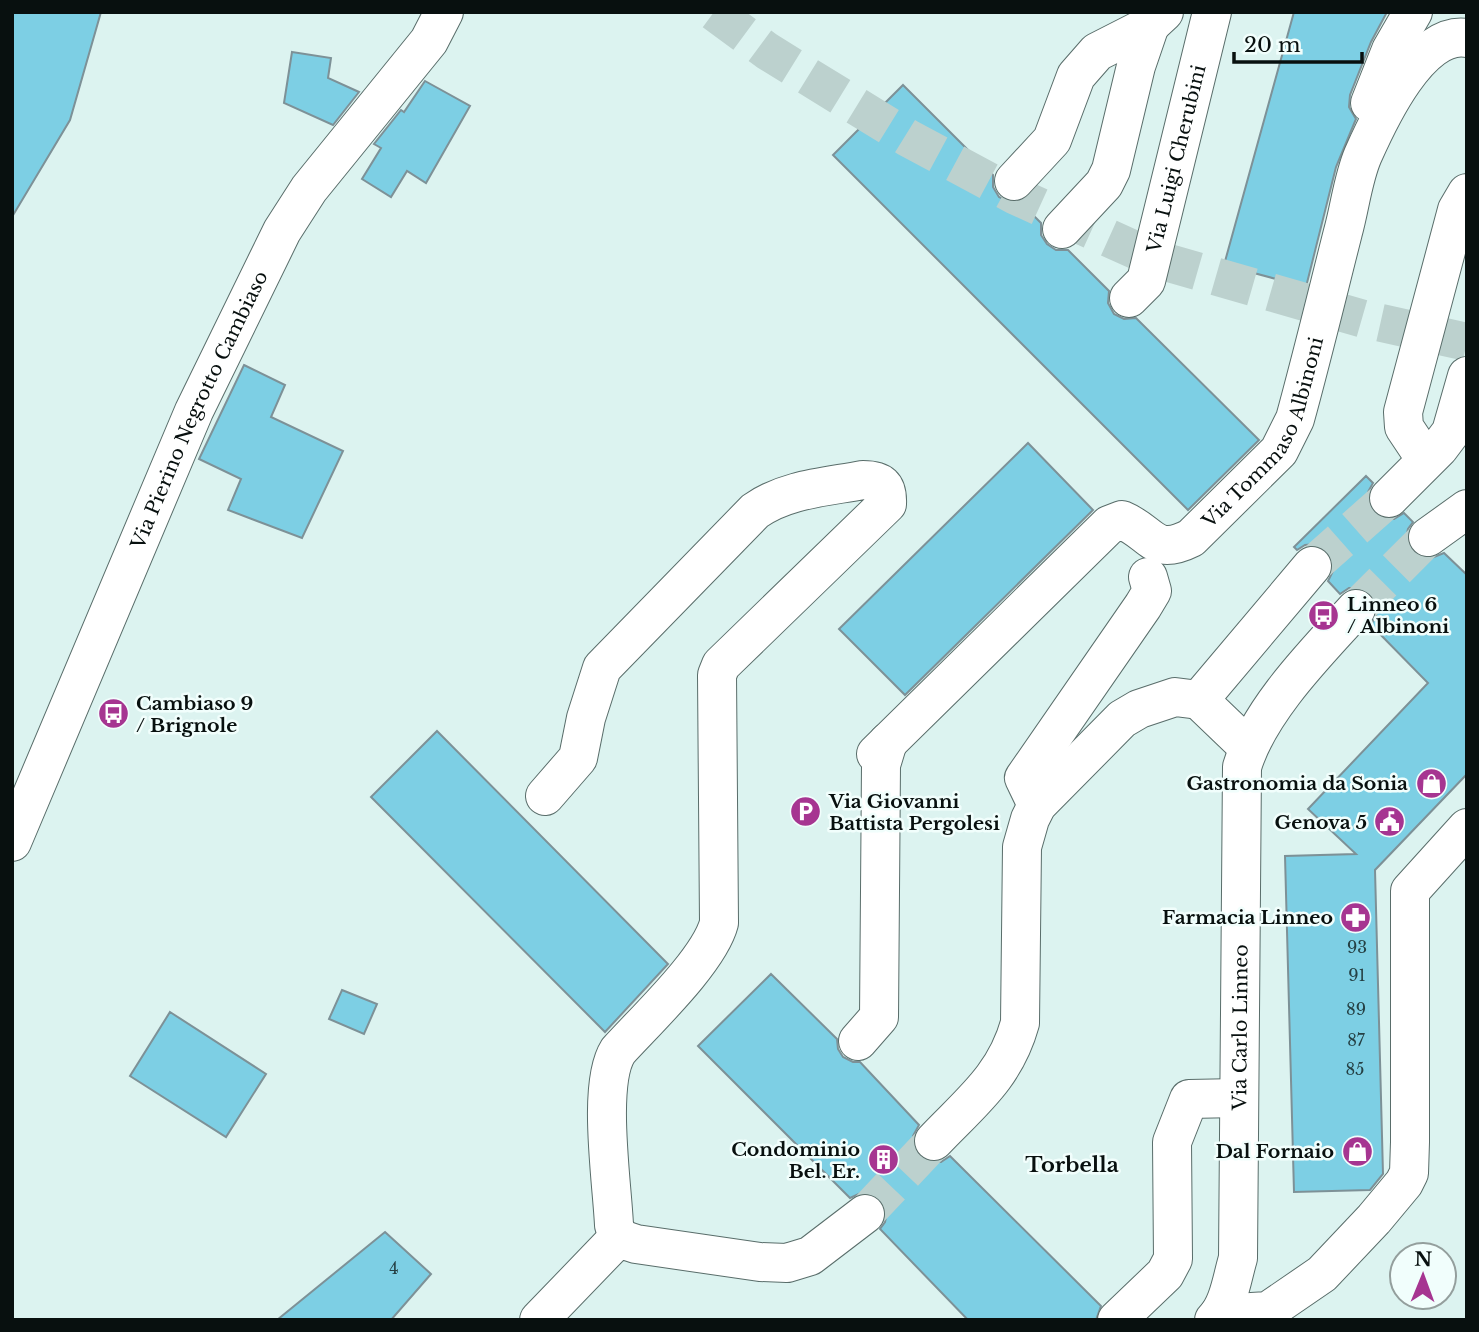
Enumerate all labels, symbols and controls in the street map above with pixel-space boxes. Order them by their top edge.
scale bar [1234,21,1362,65]
text: 20 m [1244,32,1301,58]
street label: Via Luigi Cherubini [1142,62,1210,256]
street label: Via Pierino Negrotto Cambiaso [125,267,272,553]
street label: Via Tommaso Albinoni [1196,334,1328,533]
place label: Linneo 6 / Albinoni [1347,593,1449,638]
bus stop icon: Linneo 6 / Albinoni [1307,598,1341,632]
place label: Cambiaso 9 / Brignole [136,692,253,737]
bus stop icon: Cambiaso 9 / Brignole [96,697,130,731]
shop icon: Gastronomia da Sonia [1414,766,1448,800]
place label: Gastronomia da Sonia [1186,772,1408,795]
place label: Via Giovanni Battista Pergolesi [828,790,1000,835]
parking icon: Via Giovanni Battista Pergolesi [789,795,823,829]
public building icon: Genova 5 [1373,805,1407,839]
place label: Genova 5 [1274,811,1367,834]
pharmacy icon: Farmacia Linneo [1339,900,1373,934]
place label: Farmacia Linneo [1162,906,1333,929]
house number: 93 [1347,937,1367,957]
street label: Via Carlo Linneo [1228,944,1252,1111]
house number: 91 [1348,965,1366,985]
house number: 89 [1346,999,1366,1019]
house number: 87 [1347,1030,1366,1050]
house number: 85 [1346,1059,1364,1079]
shop icon: Dal Fornaio [1340,1134,1374,1168]
place label: Condominio Bel. Er. [731,1138,860,1183]
place label: Dal Fornaio [1215,1140,1334,1163]
building icon: Condominio Bel. Er. [866,1143,900,1177]
district label: Torbella [1025,1152,1119,1178]
north arrow [1388,1241,1458,1311]
text: N [1414,1248,1433,1271]
house number: 4 [389,1258,399,1278]

